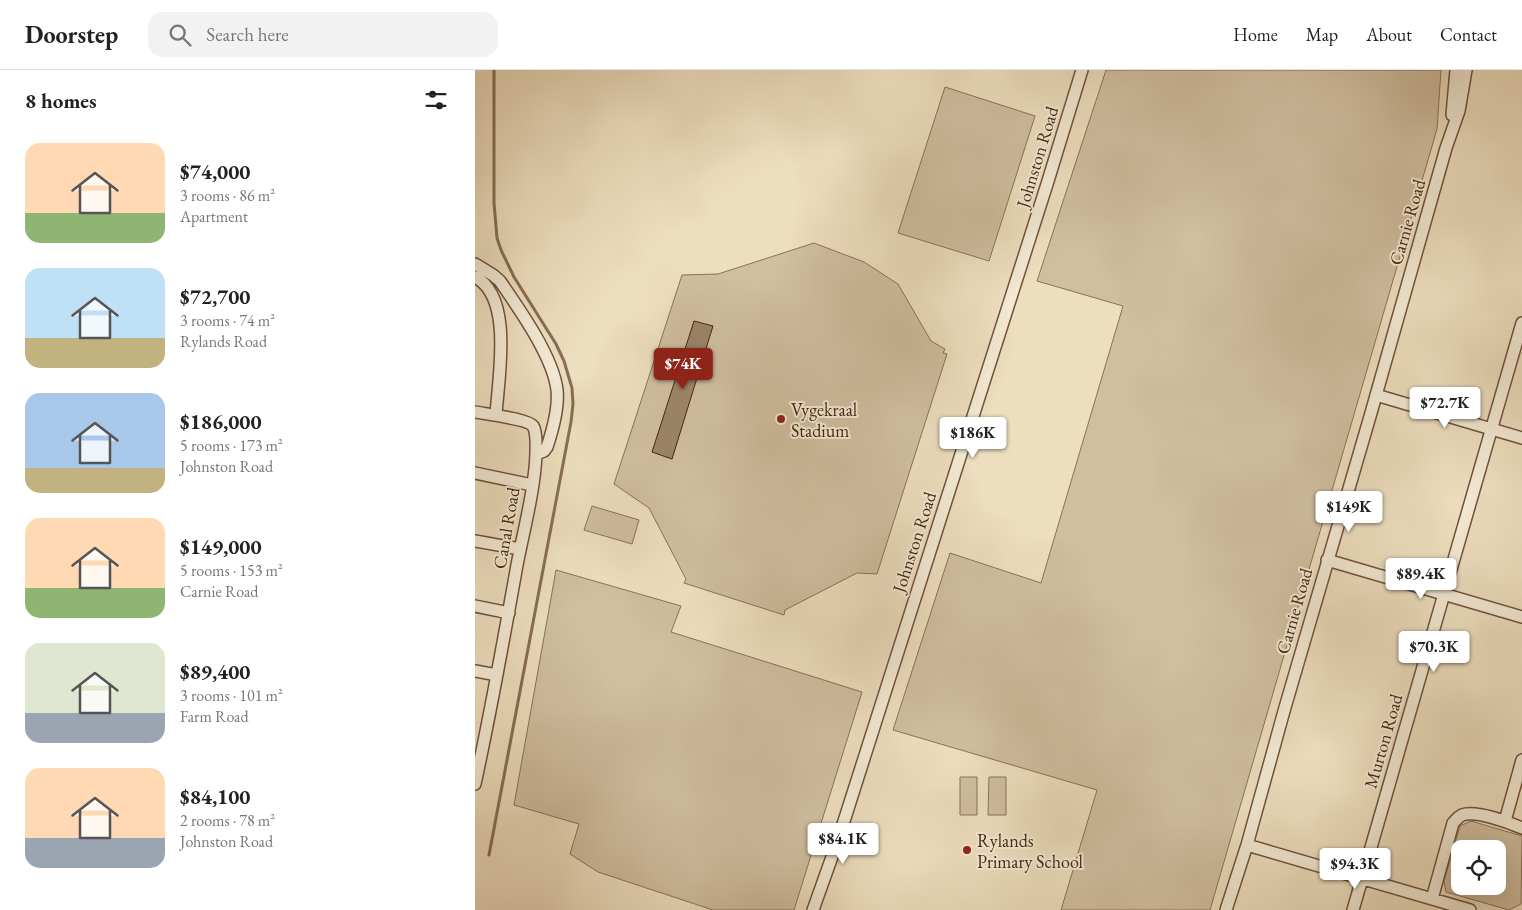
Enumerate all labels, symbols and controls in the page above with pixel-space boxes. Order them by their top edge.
search box [148,12,498,57]
text: Doorstep [25,19,118,50]
icon: search [166,21,194,49]
text: Search here [206,22,289,47]
text: Home [1233,23,1278,46]
text: Map [1306,23,1338,46]
text: About [1366,23,1412,46]
text: Contact [1440,23,1497,46]
icon: filters [422,86,450,114]
text: 8 homes [25,87,97,114]
street label: Johnston Road [1010,103,1064,212]
text: $74,000 [180,158,250,185]
icon: home [65,163,125,223]
street label: Carnie Road [1384,176,1430,268]
text: 3 rooms · 86 m² [180,185,275,206]
text: Apartment [180,206,248,227]
text: $72,700 [180,283,250,310]
icon: home [65,288,125,348]
text: 3 rooms · 74 m² [180,310,275,331]
text: Rylands Road [180,331,267,352]
pin: $74K [653,348,713,390]
text: $74K [665,353,701,374]
pin: $72.7K [1404,386,1486,429]
text: $72.7K [1421,392,1469,413]
place label: Vygekraal Stadium [791,398,857,442]
text: $186,000 [180,408,262,435]
icon: home [65,413,125,473]
marker: Vygekraal Stadium [775,413,787,425]
pin: $186K [938,416,1008,459]
text: $186K [951,422,995,443]
text: 5 rooms · 173 m² [180,435,283,456]
text: Johnston Road [180,456,273,477]
street label: Canal Road [488,485,525,570]
street label: Johnston Road [886,488,941,597]
pin: $149K [1314,490,1384,533]
text: $149K [1327,496,1371,517]
text: $149,000 [180,533,262,560]
icon: home [65,538,125,598]
pin: $89.4K [1380,558,1462,600]
text: 5 rooms · 153 m² [180,560,283,581]
text: $89.4K [1397,563,1445,584]
street label: Carnie Road [1271,565,1317,657]
text: Carnie Road [180,581,258,602]
pin: $70.3K [1393,630,1475,673]
text: $70.3K [1410,636,1458,657]
text: $89,400 [180,658,250,685]
icon: home [65,663,125,723]
text: 3 rooms · 101 m² [180,685,283,706]
street label: Murton Road [1359,690,1408,791]
text: Farm Road [180,706,249,727]
text: $84,100 [180,783,250,810]
icon: home [65,788,125,848]
text: 2 rooms · 78 m² [180,810,275,831]
pin: $84.1K [802,822,884,865]
text: $84.1K [819,828,867,849]
place label: Rylands Primary School [977,829,1083,873]
text: Johnston Road [180,831,273,852]
map controls [1451,840,1506,895]
button: locate [1451,840,1506,895]
marker: Rylands Primary School [961,844,973,856]
pin: $94.3K [1314,848,1396,890]
text: $94.3K [1331,853,1379,874]

